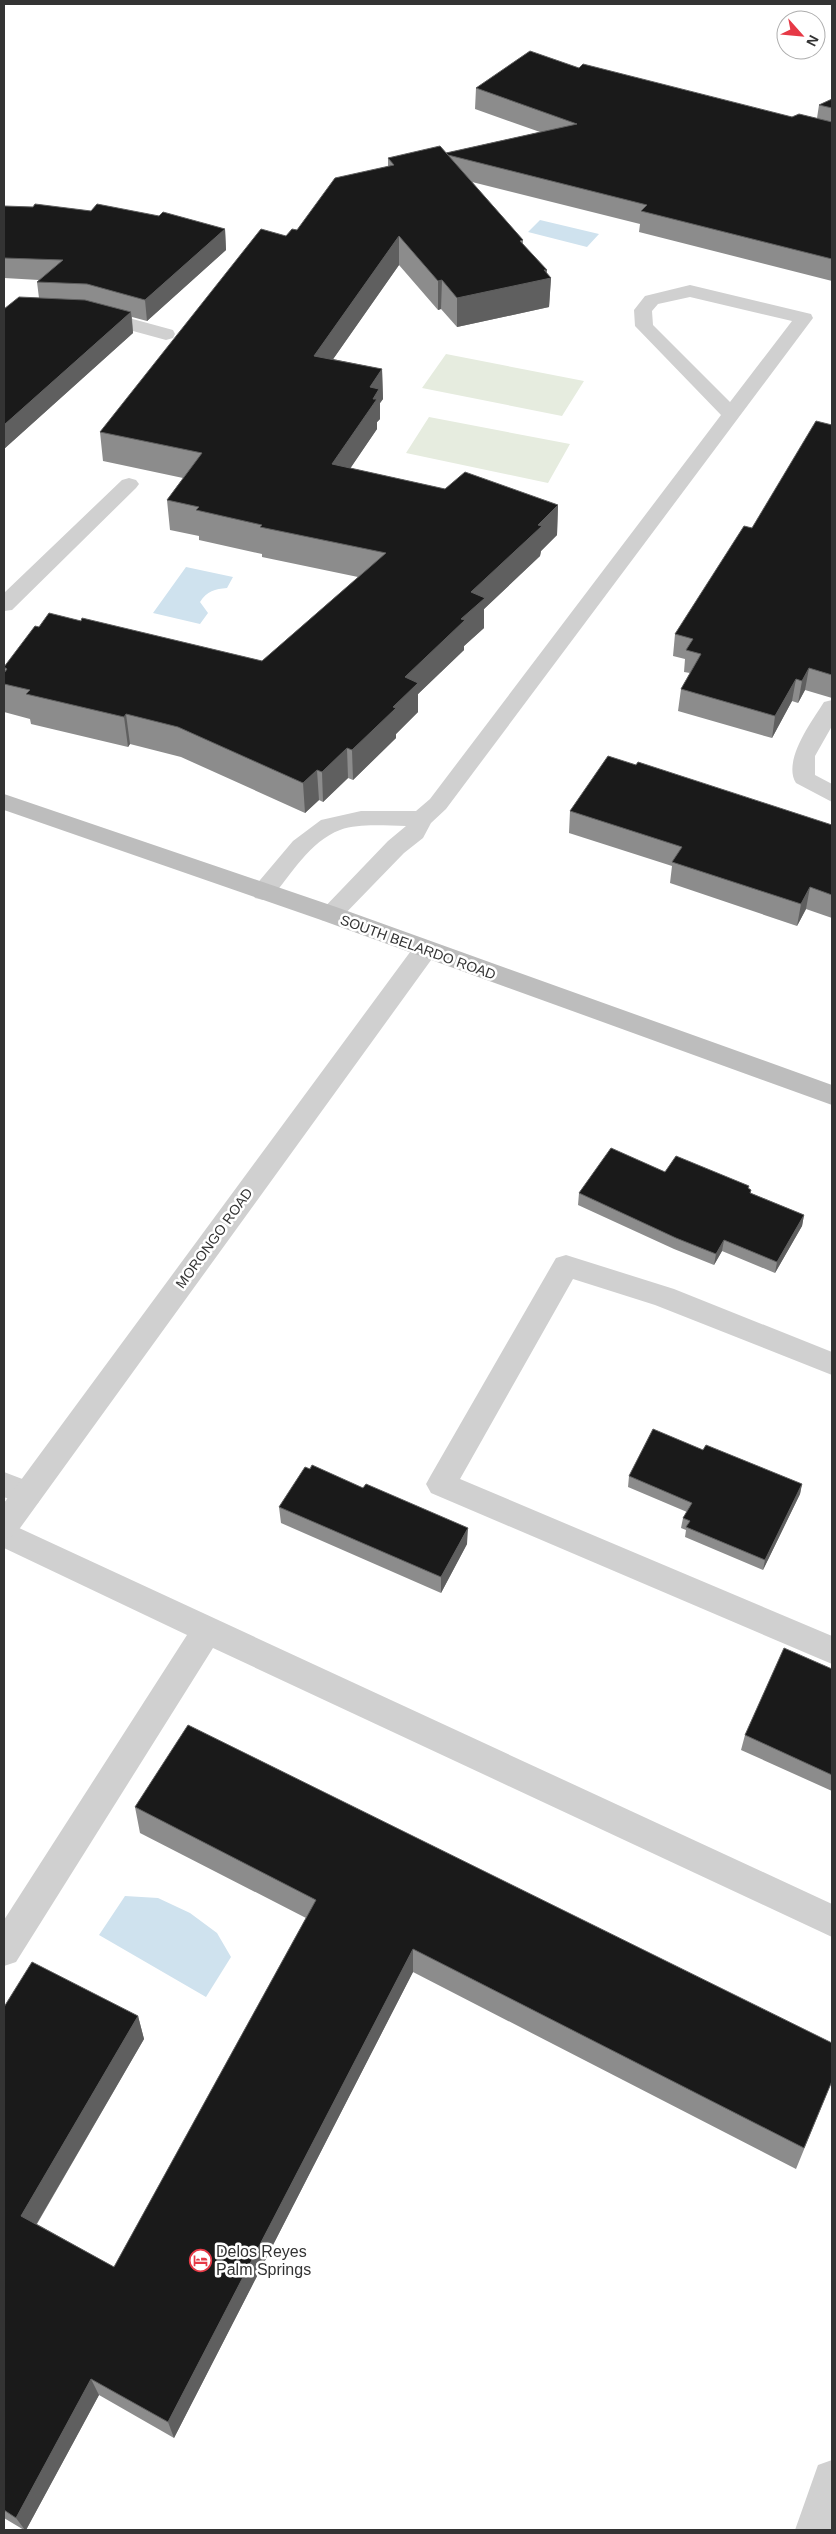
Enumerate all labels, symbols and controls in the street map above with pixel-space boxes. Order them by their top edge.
north arrow [776,10,826,60]
text: N [803,33,822,49]
street label: SOUTH BELARDO ROAD [338,911,498,983]
street label: MORONGO ROAD [172,1185,256,1291]
place label: Delos Reyes Palm Springs [216,2243,311,2278]
hotel icon: Delos Reyes Palm Springs [188,2248,212,2272]

